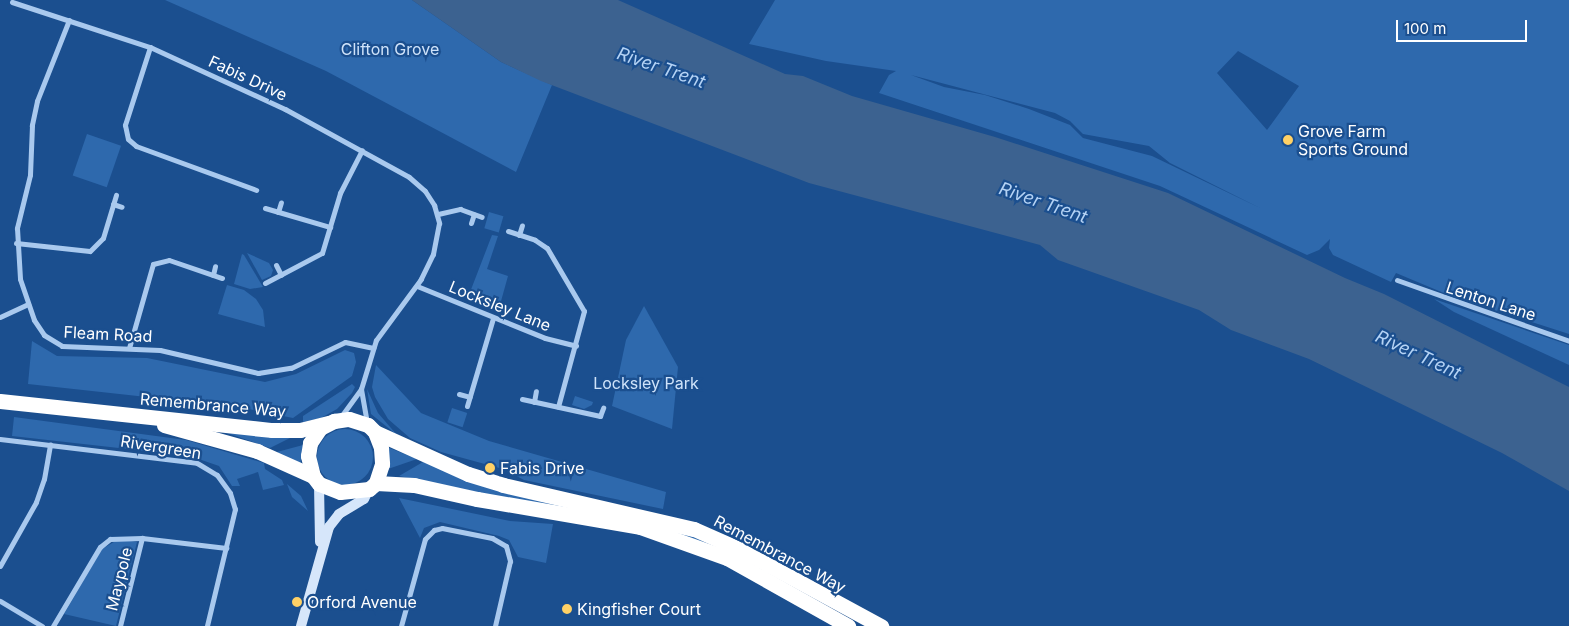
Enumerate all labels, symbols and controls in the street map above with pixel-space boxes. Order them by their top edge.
scale bar [1399,10,1530,42]
text: 100 m [1404,19,1446,38]
park label: Clifton Grove [341,39,439,59]
water label: River Trent [614,43,708,93]
street label: Fabis Drive [206,51,290,105]
place label: Grove Farm Sports Ground [1298,121,1408,159]
marker: Grove Farm Sports Ground [1282,134,1294,146]
water label: River Trent [996,178,1090,228]
street label: Locksley Lane [446,277,554,335]
street label: Lenton Lane [1444,277,1538,325]
street label: Fleam Road [63,322,153,346]
water label: River Trent [1372,326,1464,384]
park label: Locksley Park [593,373,699,393]
street label: Remembrance Way [139,389,287,421]
street label: Rivergreen [119,431,203,463]
place label: Fabis Drive [500,458,584,478]
marker: Fabis Drive [484,462,496,474]
street label: Remembrance Way [711,511,849,597]
street label: Maypole [102,545,136,613]
place label: Orford Avenue [307,592,417,612]
marker: Orford Avenue [291,596,303,608]
place label: Kingfisher Court [577,599,701,619]
marker: Kingfisher Court [561,603,573,615]

